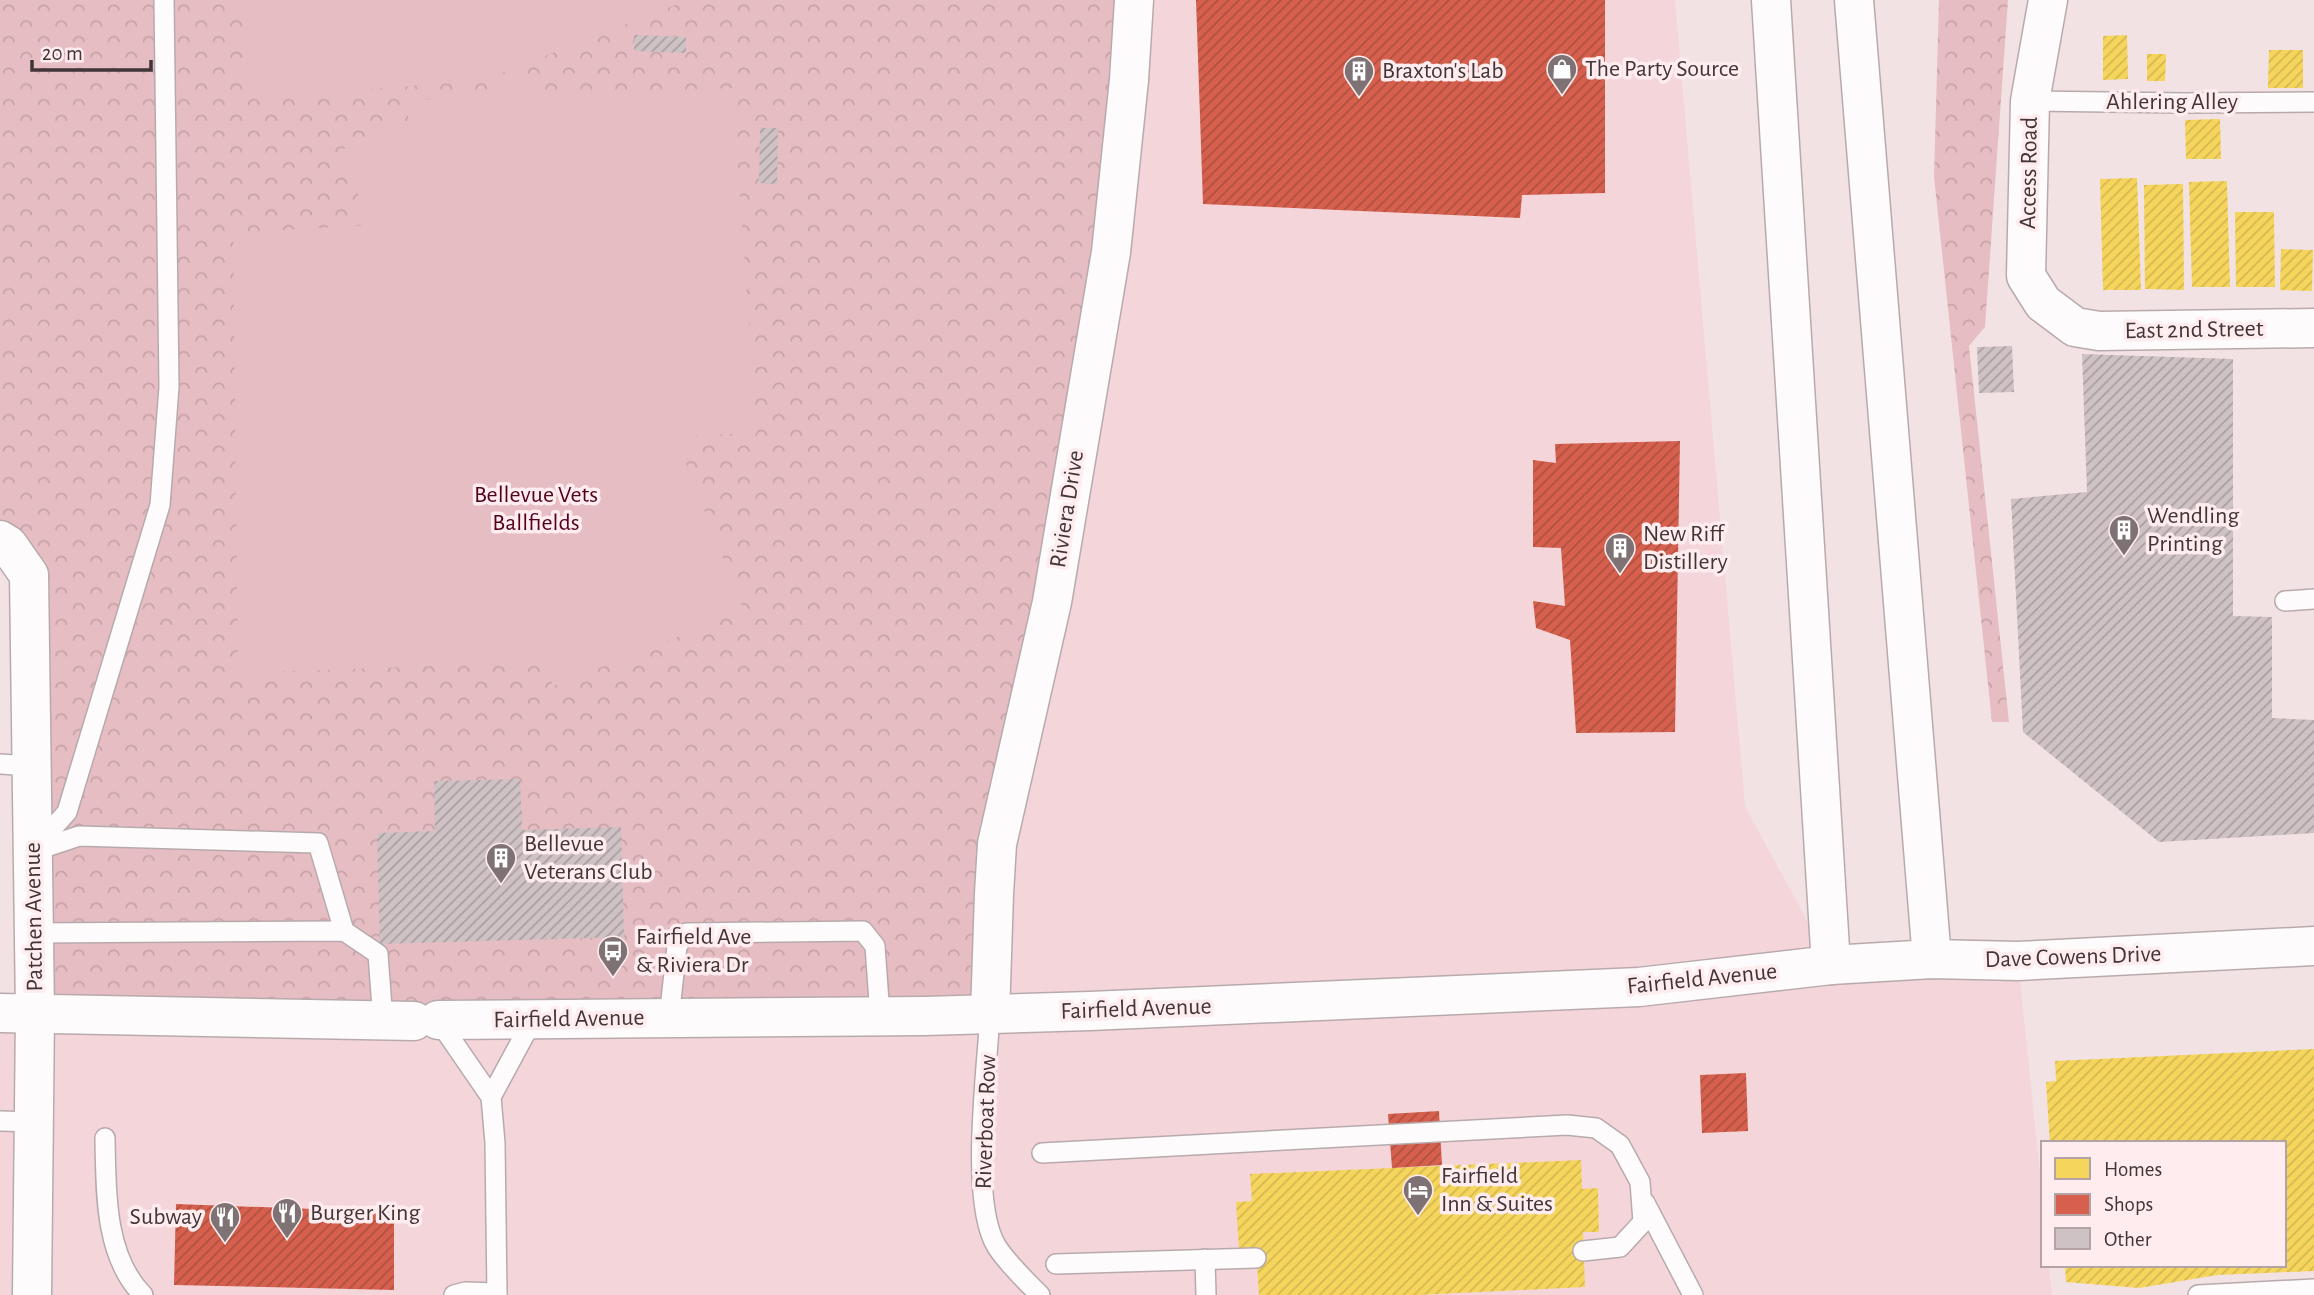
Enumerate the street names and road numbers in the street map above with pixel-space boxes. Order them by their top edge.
street label: Ahlering Alley [2106,90,2238,114]
street label: Access Road [2016,117,2042,229]
street label: East 2nd Street [2124,317,2264,343]
street label: Riviera Drive [1046,449,1088,569]
street label: Patchen Avenue [21,842,47,992]
street label: Dave Cowens Drive [1984,942,2162,972]
street label: Fairfield Avenue [1626,959,1778,999]
street label: Fairfield Avenue [1060,994,1212,1024]
street label: Fairfield Avenue [493,1006,645,1032]
street label: Riverboat Row [972,1054,1000,1190]

